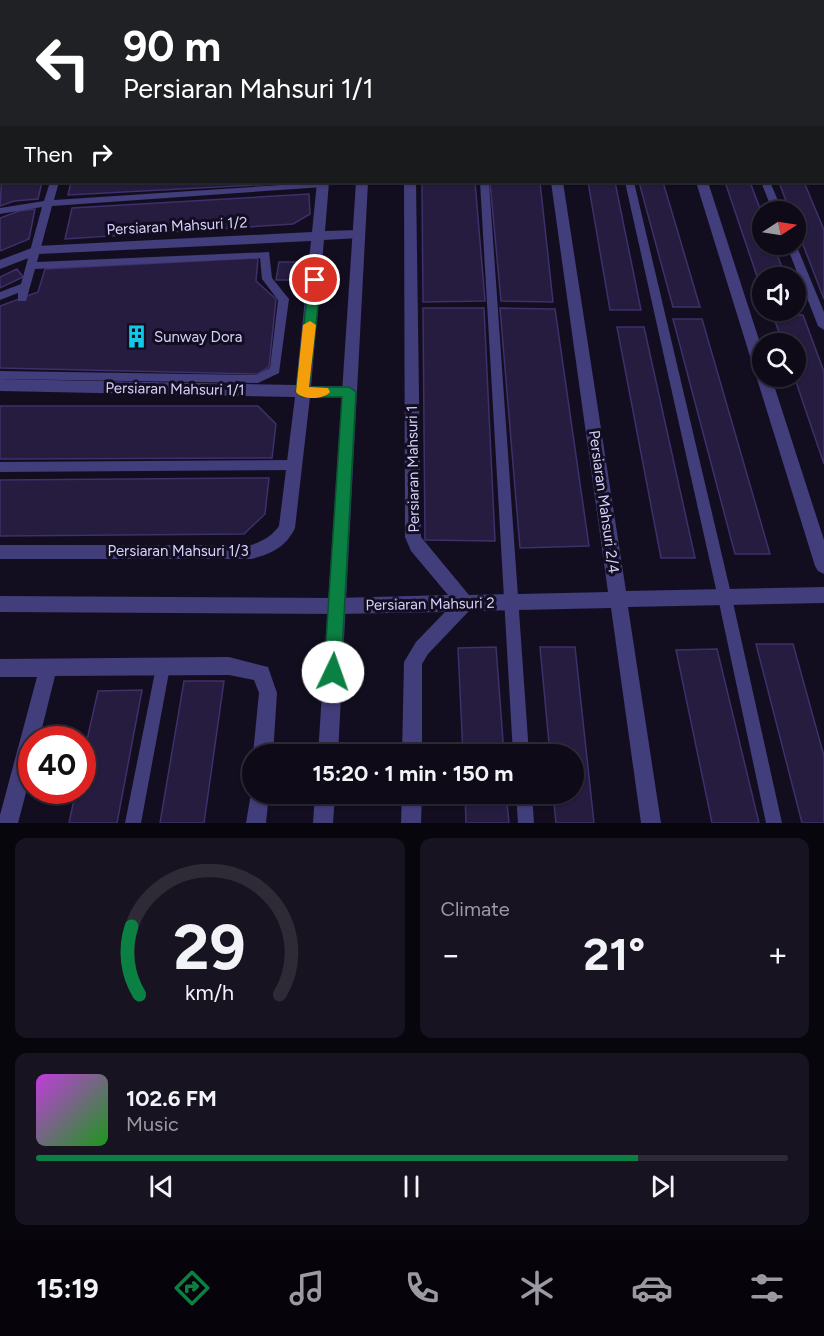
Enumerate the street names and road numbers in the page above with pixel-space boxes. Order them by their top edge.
street label: Persiaran Mahsuri 1/2 [106,213,248,239]
street label: Persiaran Mahsuri 1/1 [105,379,245,399]
street label: Persiaran Mahsuri 1 [403,405,423,533]
street label: Persiaran Mahsuri 2/4 [585,429,623,575]
street label: Persiaran Mahsuri 1/3 [107,542,249,560]
street label: Persiaran Mahsuri 2 [365,594,495,614]

